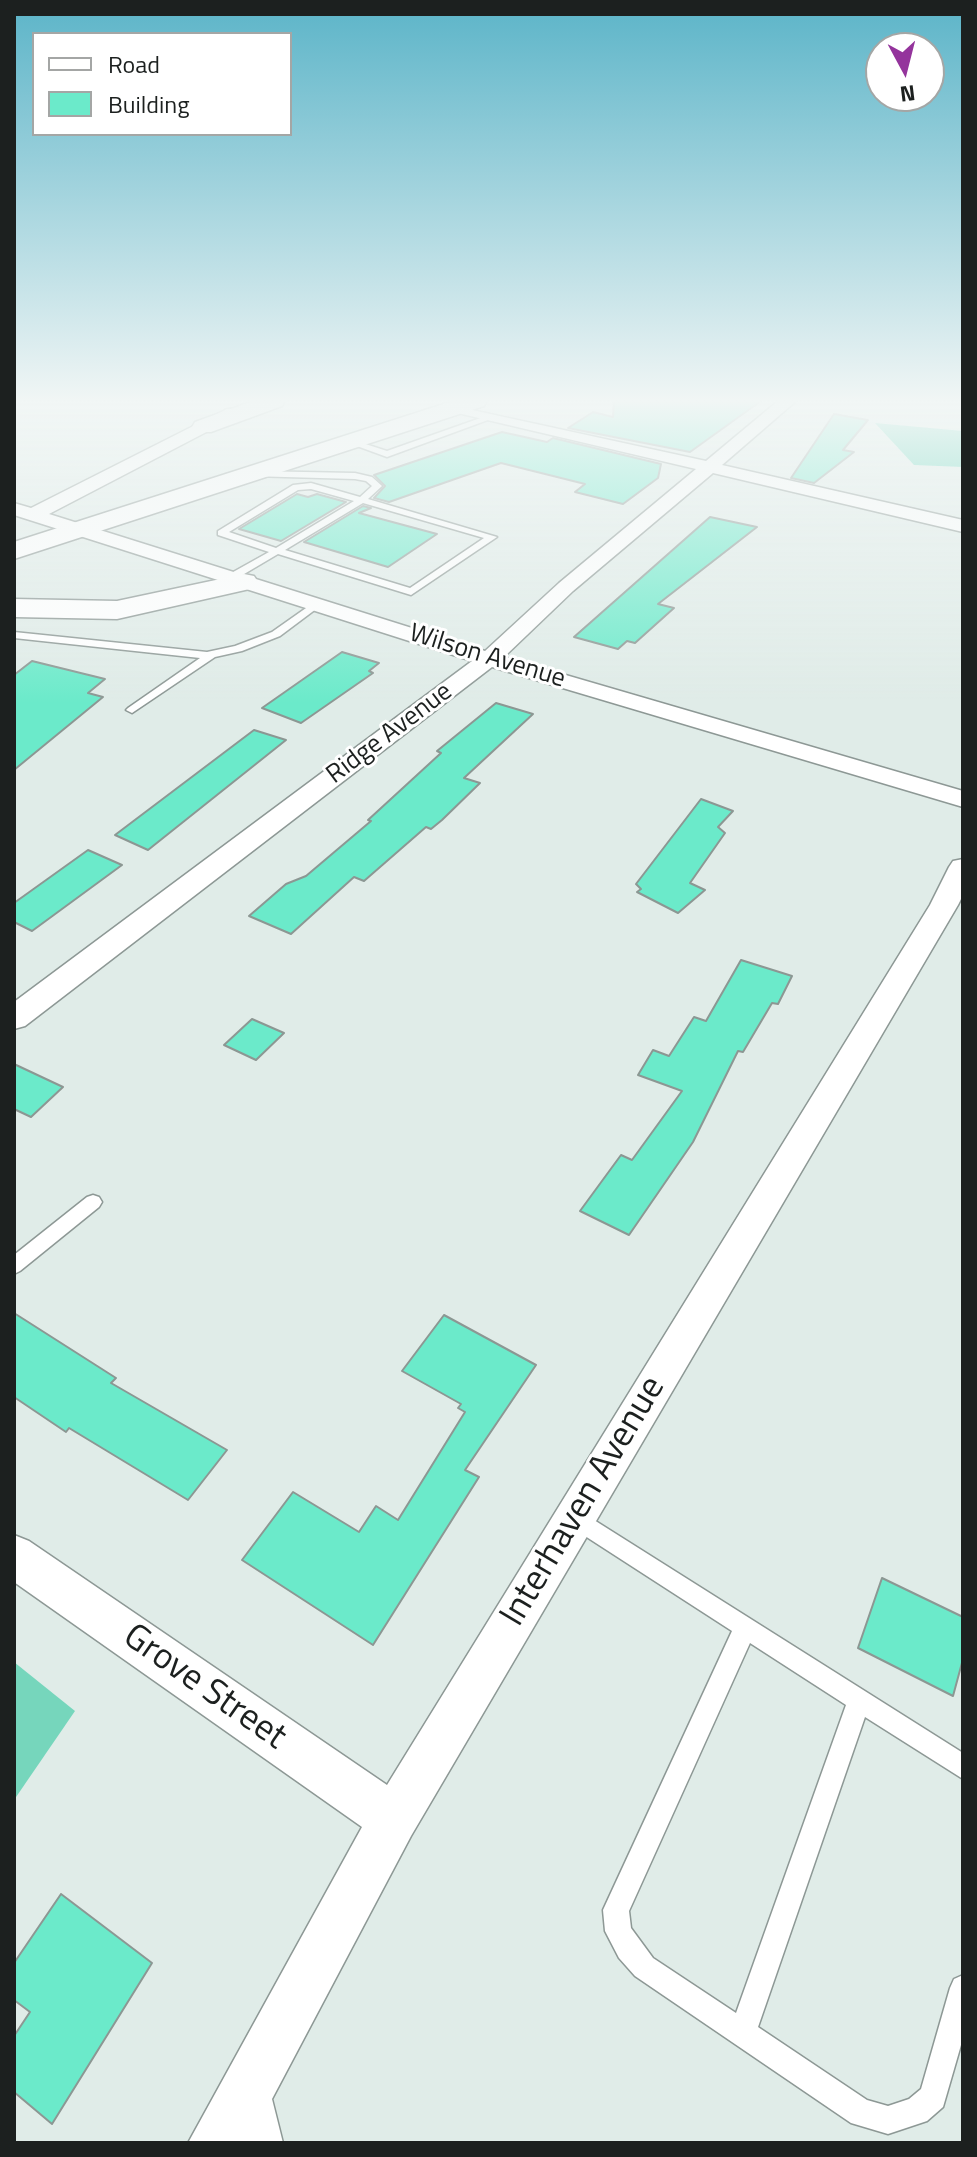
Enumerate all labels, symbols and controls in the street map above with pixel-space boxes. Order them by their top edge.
legend [32,32,292,136]
north arrow [865,32,945,112]
text: Road [108,46,160,82]
text: N [898,76,917,112]
text: Building [108,86,190,122]
street label: Wilson Avenue [405,618,569,696]
street label: Ridge Avenue [321,677,459,791]
street label: Interhaven Avenue [492,1369,676,1635]
street label: Grove Street [114,1616,294,1760]

